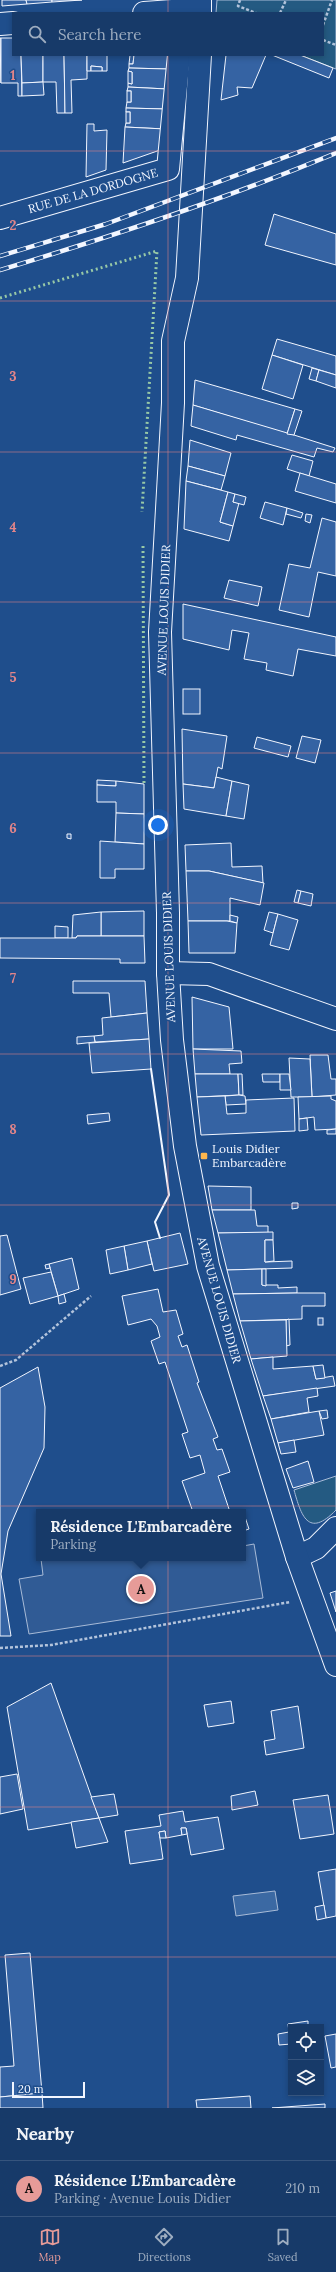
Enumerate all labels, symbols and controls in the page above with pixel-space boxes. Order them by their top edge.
search box [12,12,324,56]
icon: search [26,23,48,45]
text: Search here [58,25,141,44]
text: 1 [10,67,16,84]
street label: RUE DE LA DORDOGNE [26,165,160,216]
text: 2 [10,217,17,234]
text: 3 [9,368,17,385]
text: 4 [9,519,17,536]
street label: AVENUE LOUIS DIDIER [154,544,173,677]
text: 5 [9,669,17,686]
your location [148,815,168,835]
text: 6 [9,820,17,837]
street label: AVENUE LOUIS DIDIER [159,891,178,1024]
text: 7 [10,970,16,987]
text: 8 [9,1121,17,1138]
place label: Louis Didier Embarcadère [212,1141,287,1170]
marker: Louis Didier Embarcadère [199,1151,209,1161]
street label: AVENUE LOUIS DIDIER [194,1234,245,1365]
text: 9 [9,1271,17,1288]
popup [36,1509,246,1561]
text: Résidence L'Embarcadère [50,1517,232,1536]
text: Parking [50,1536,96,1553]
pin: A [128,1574,154,1604]
map controls [288,2024,324,2096]
button: locate [288,2024,324,2060]
button: layers [288,2060,324,2096]
scale bar [12,2080,85,2099]
text: 20 m [18,2082,43,2096]
text: Nearby [16,2123,74,2145]
text: Résidence L'Embarcadère [54,2171,236,2190]
text: A [25,2180,33,2197]
text: 210 m [285,2180,320,2197]
text: Parking · Avenue Louis Didier [54,2190,231,2207]
tab: Map [38,2226,61,2264]
tab: Directions [138,2226,191,2264]
tab: Saved [268,2226,298,2264]

